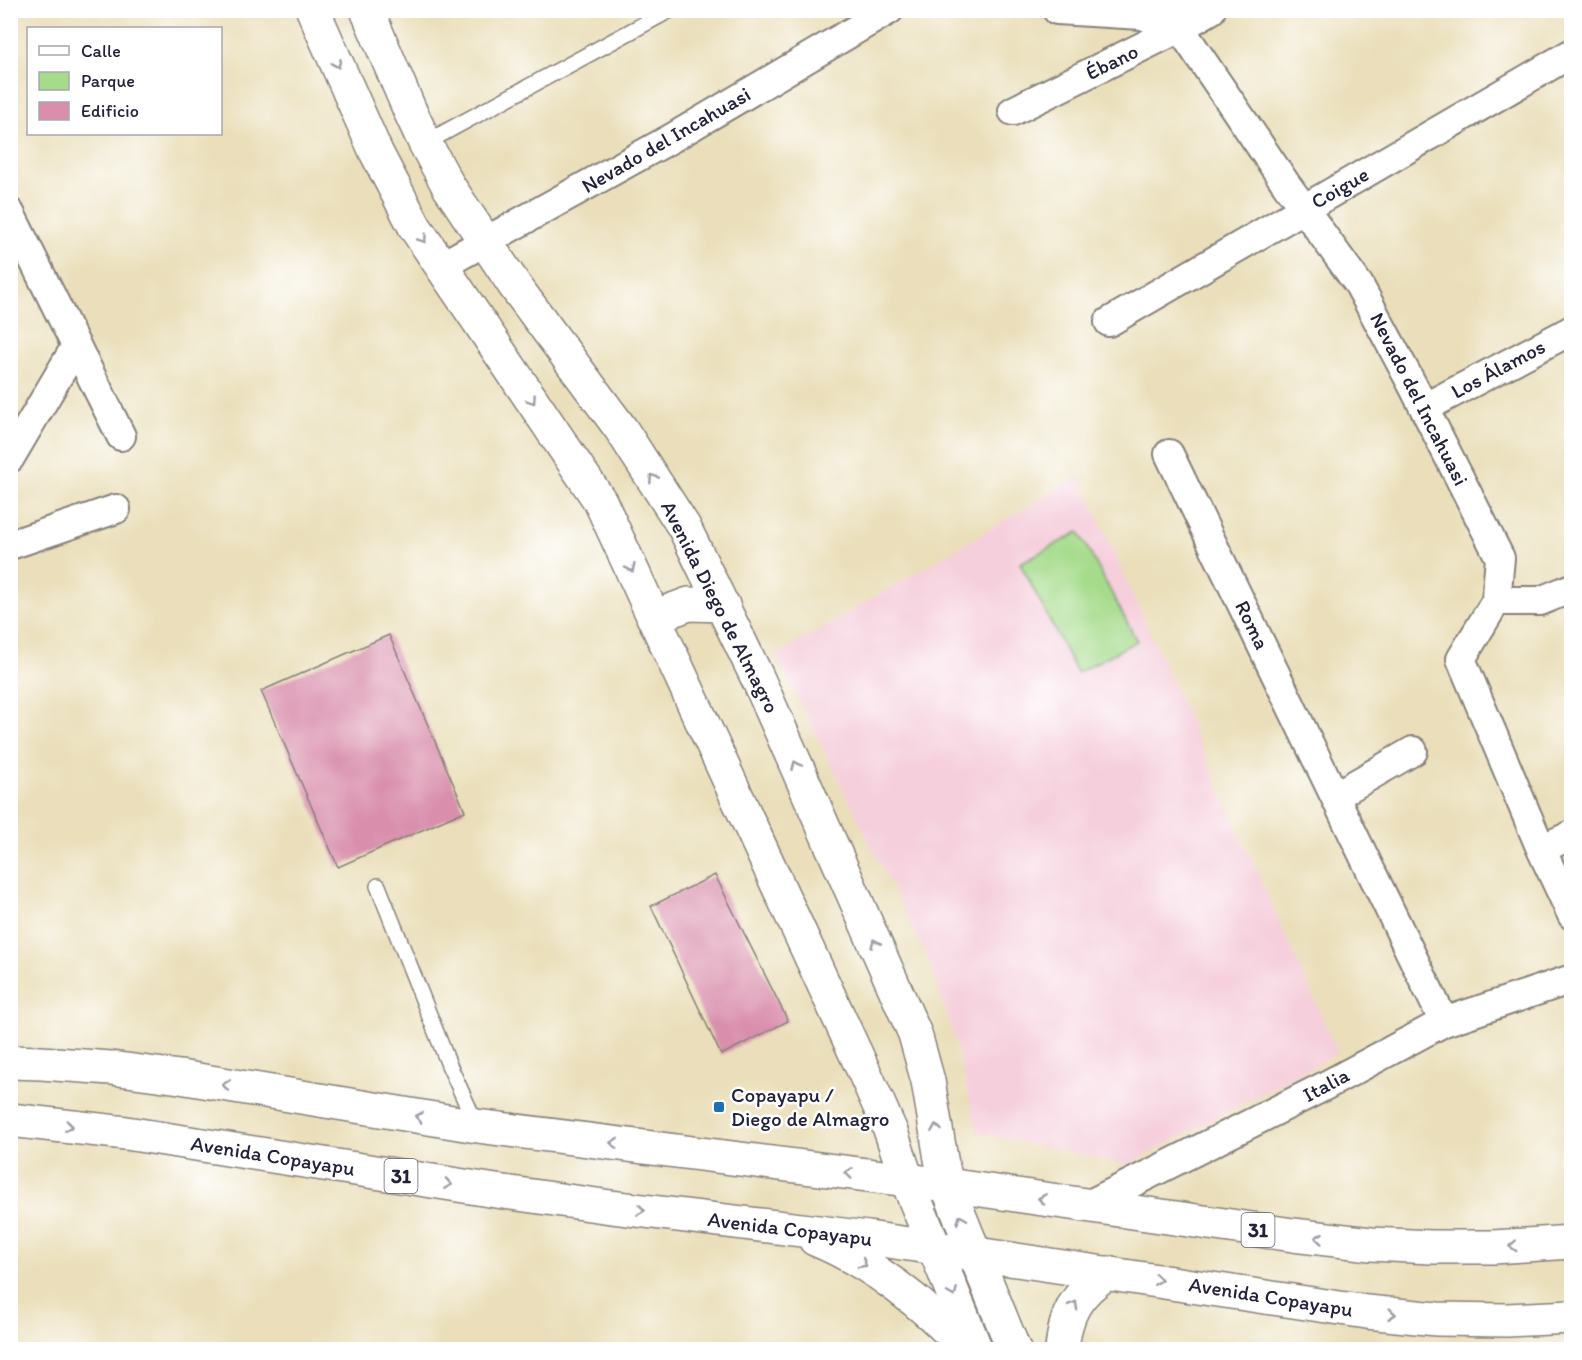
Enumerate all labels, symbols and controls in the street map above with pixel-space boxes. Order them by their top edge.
legend [27,27,222,135]
street label: Ébano [1081,38,1142,85]
text: Calle [81,40,121,62]
one-way arrow [330,58,342,69]
text: Parque [81,70,135,92]
street label: Nevado del Incahuasi [577,81,755,198]
text: Edificio [81,100,139,122]
street label: Coigue [1307,161,1373,214]
one-way arrow [416,232,427,243]
street label: Nevado del Incahuasi [1365,308,1474,489]
street label: Los Álamos [1446,333,1549,404]
one-way arrow [525,394,536,405]
one-way arrow [649,474,661,484]
street label: Avenida Diego de Almagro [656,496,785,717]
one-way arrow [623,561,635,572]
street label: Roma [1230,596,1275,653]
one-way arrow [791,761,803,772]
one-way arrow [870,939,882,950]
street label: Italia [1298,1062,1353,1107]
one-way arrow [222,1079,232,1092]
place label: Copayapu / Diego de Almagro [731,1082,889,1131]
marker: Copayapu / Diego de Almagro [712,1100,726,1114]
one-way arrow [414,1111,424,1124]
one-way arrow [64,1119,73,1132]
one-way arrow [930,1123,942,1132]
street label: Avenida Copayapu [189,1130,357,1181]
one-way arrow [609,1138,619,1150]
road number: 31 [384,1159,418,1193]
one-way arrow [845,1167,854,1179]
one-way arrow [444,1177,453,1189]
one-way arrow [1038,1194,1047,1206]
one-way arrow [637,1204,646,1216]
street label: Avenida Copayapu [706,1206,874,1251]
road number: 31 [1242,1213,1274,1247]
one-way arrow [956,1215,968,1226]
one-way arrow [1314,1232,1323,1245]
one-way arrow [1509,1240,1518,1253]
one-way arrow [857,1256,867,1268]
street label: Avenida Copayapu [1187,1271,1355,1322]
one-way arrow [1153,1274,1162,1286]
one-way arrow [946,1286,958,1297]
one-way arrow [1067,1301,1079,1311]
one-way arrow [1388,1307,1397,1320]

